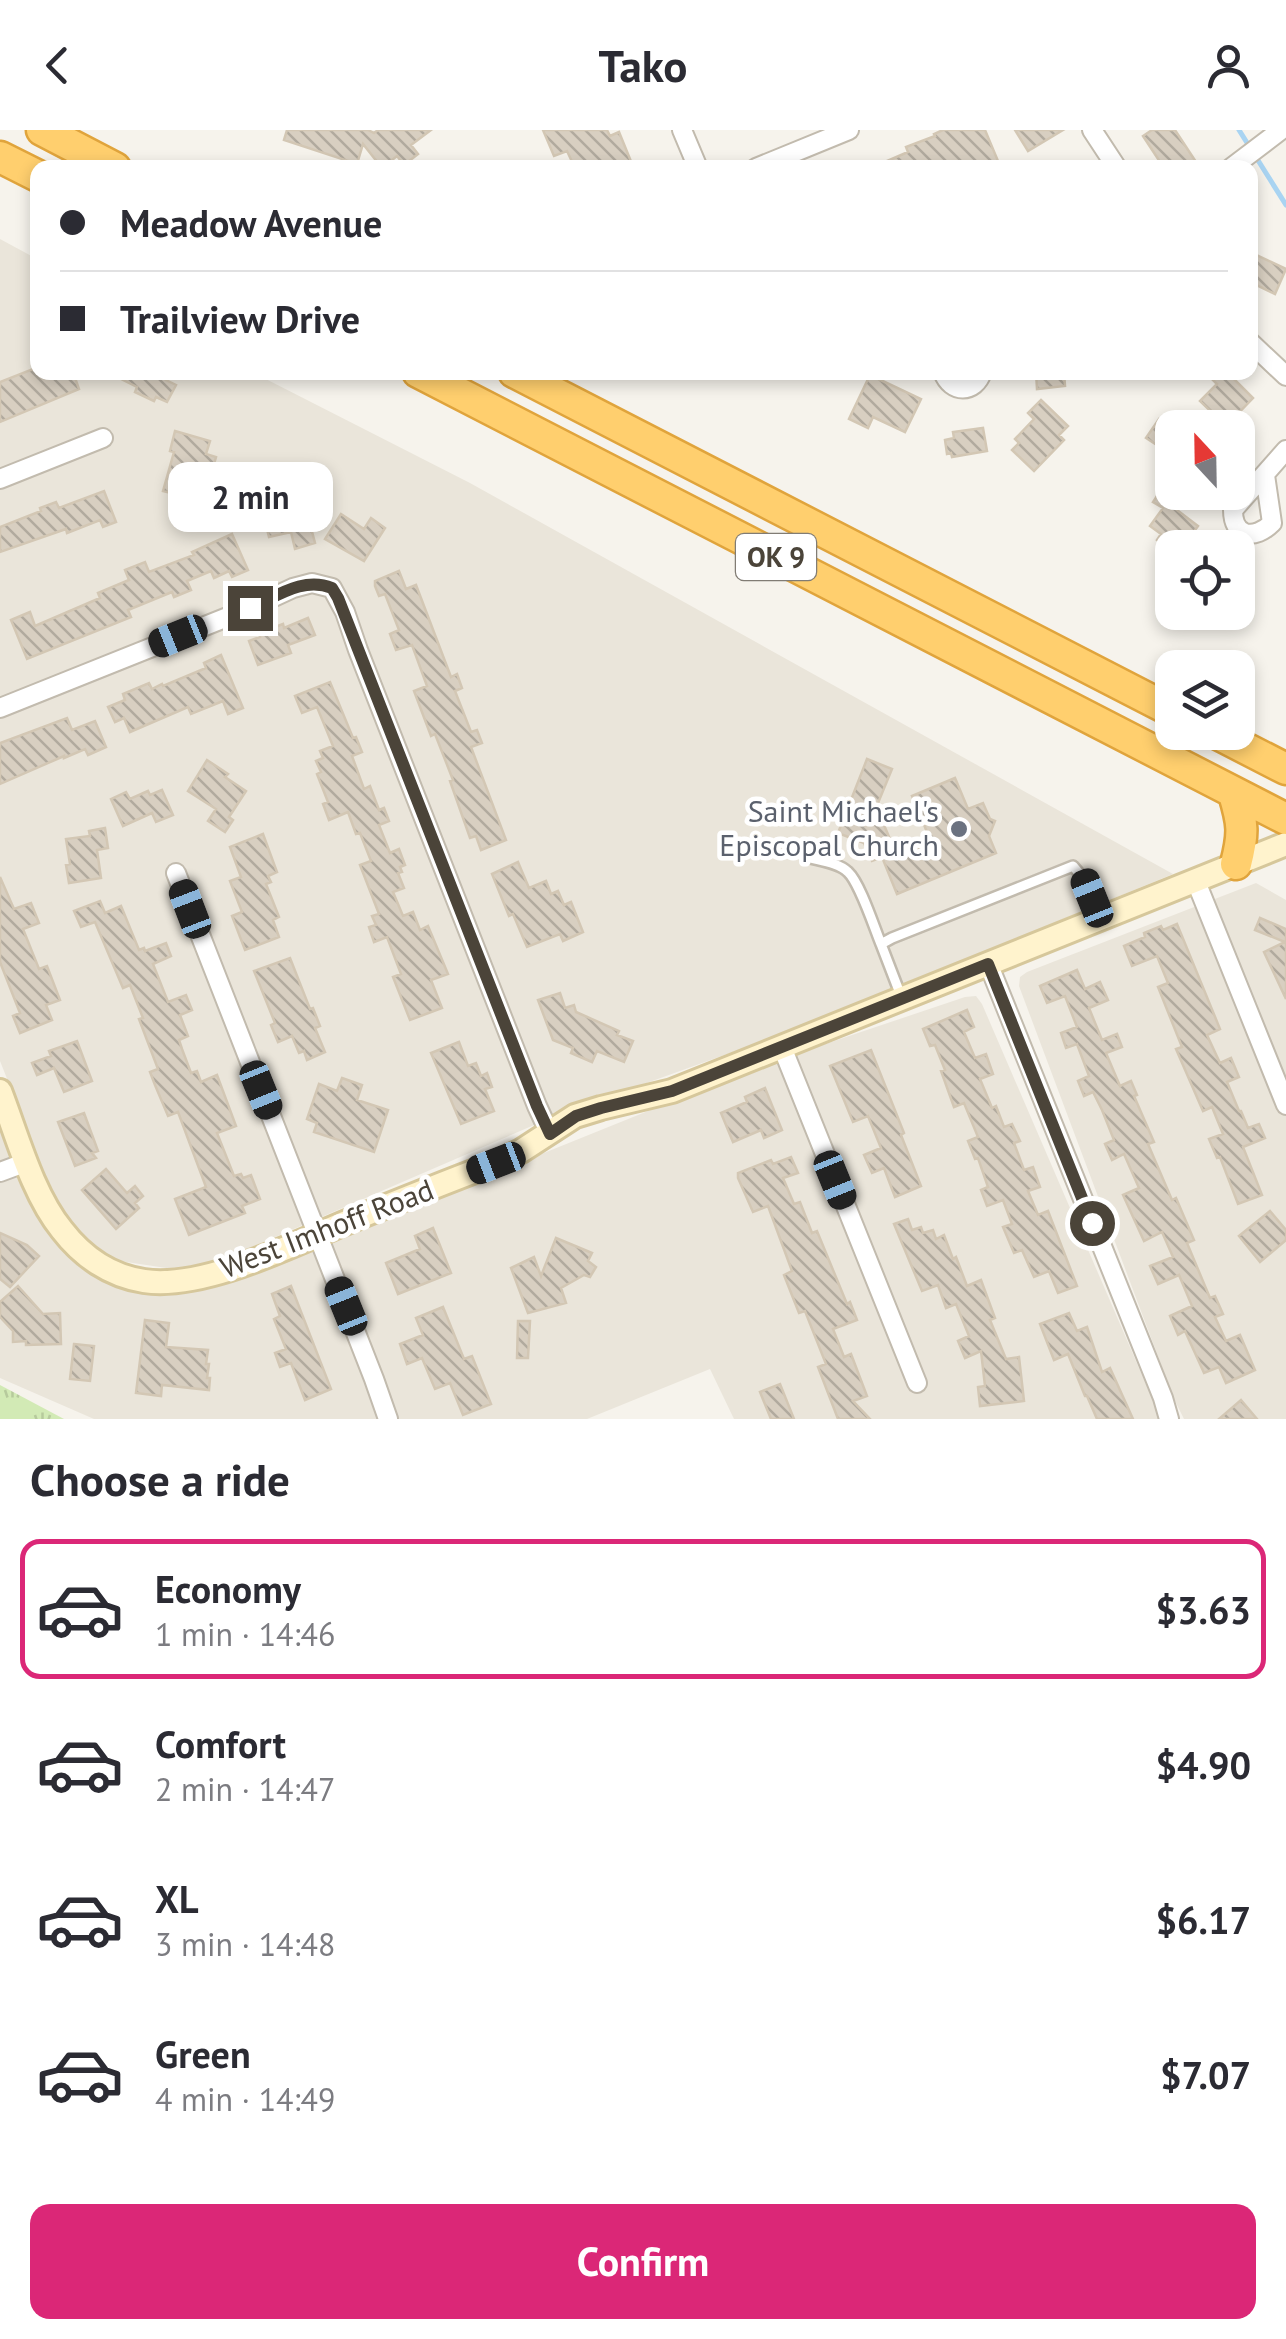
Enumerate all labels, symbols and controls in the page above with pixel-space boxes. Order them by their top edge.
text: Tako [599,36,687,94]
icon: back [30,38,85,93]
icon: person [1201,38,1256,93]
text: Meadow Avenue [120,198,382,247]
text: Trailview Drive [120,294,360,343]
north arrow [1155,410,1255,510]
map controls [1155,410,1255,750]
callout: 2 min [168,463,332,533]
text: 2 min [211,476,290,518]
button: locate [1155,530,1255,630]
road number: OK 9 [736,534,816,580]
route end [228,586,273,631]
car [145,611,211,661]
button: layers [1155,650,1255,750]
place label: Saint Michael's Episcopal Church [719,791,939,864]
marker: Saint Michael's Episcopal Church [948,818,970,840]
car [1067,865,1117,931]
car [165,876,215,942]
car [236,1057,286,1123]
car [463,1138,529,1188]
car [810,1147,860,1213]
street label: West Imhoff Road [214,1169,439,1286]
route start [1070,1201,1115,1246]
car [321,1273,371,1339]
text: Choose a ride [30,1450,290,1508]
icon: car [35,1564,125,1654]
text: Economy [155,1564,301,1613]
text: $3.63 [1155,1585,1251,1634]
text: 1 min · 14:46 [155,1613,335,1655]
icon: car [35,1719,125,1809]
text: Comfort [155,1719,286,1768]
text: $4.90 [1155,1740,1251,1789]
text: 2 min · 14:47 [155,1768,335,1810]
icon: car [35,1874,125,1964]
text: XL [155,1874,199,1923]
text: $6.17 [1155,1895,1251,1944]
text: 3 min · 14:48 [155,1923,335,1965]
icon: car [35,2029,125,2119]
text: Green [155,2029,251,2078]
text: $7.07 [1160,2050,1251,2099]
text: 4 min · 14:49 [155,2078,335,2120]
button: Confirm [30,2204,1256,2319]

